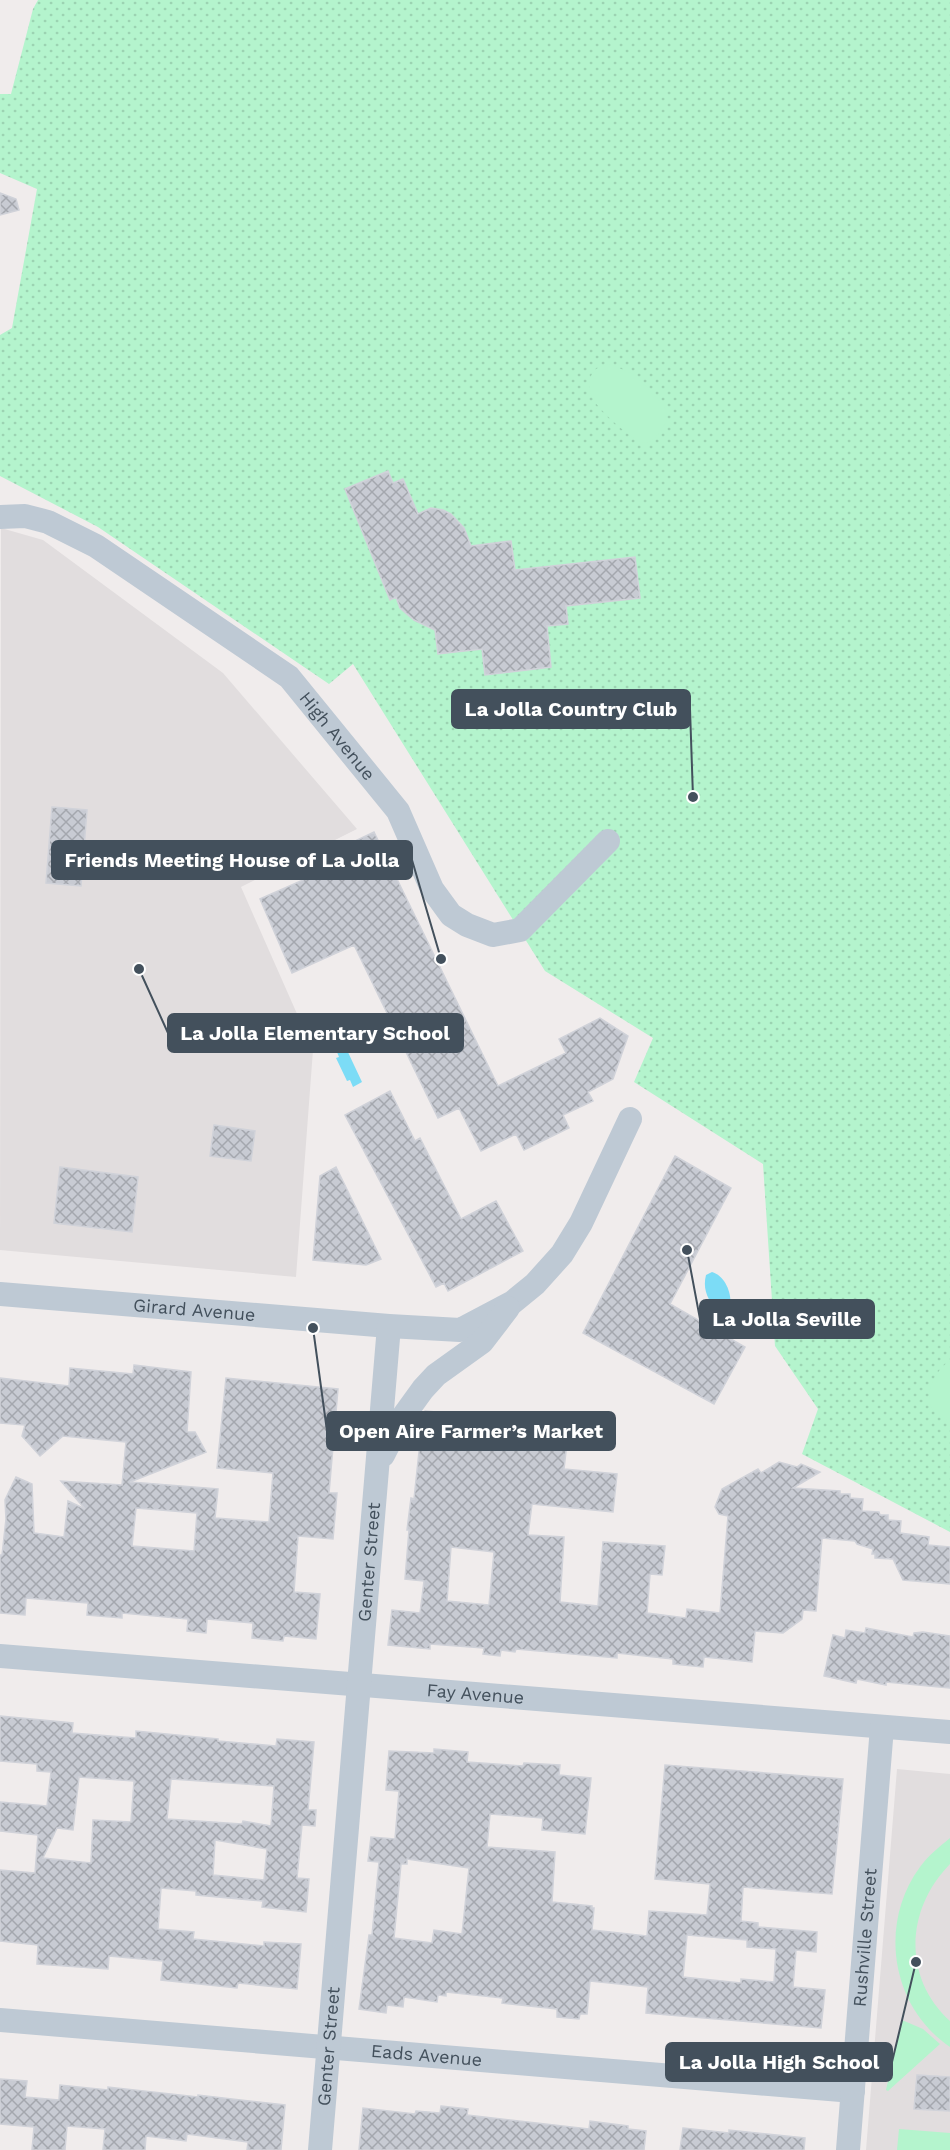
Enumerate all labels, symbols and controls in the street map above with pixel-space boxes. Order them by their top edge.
street label: High Avenue [295,687,380,784]
callout: La Jolla Country Club [452,690,690,728]
text: La Jolla Country Club [465,697,677,721]
callout: Friends Meeting House of La Jolla [52,841,412,879]
text: Friends Meeting House of La Jolla [65,848,400,872]
callout: La Jolla Elementary School [168,1014,463,1052]
text: La Jolla Elementary School [180,1021,450,1045]
street label: Girard Avenue [132,1294,256,1325]
callout: La Jolla Seville [700,1300,874,1338]
text: La Jolla Seville [712,1307,862,1331]
callout: Open Aire Farmer’s Market [327,1412,615,1450]
text: Open Aire Farmer’s Market [339,1419,603,1443]
street label: Genter Street [353,1501,384,1623]
street label: Fay Avenue [426,1679,525,1708]
street label: Rushville Street [849,1867,881,2008]
street label: Genter Street [313,1985,344,2107]
street label: Eads Avenue [370,2040,483,2070]
callout: La Jolla High School [666,2043,892,2081]
text: La Jolla High School [679,2050,880,2074]

